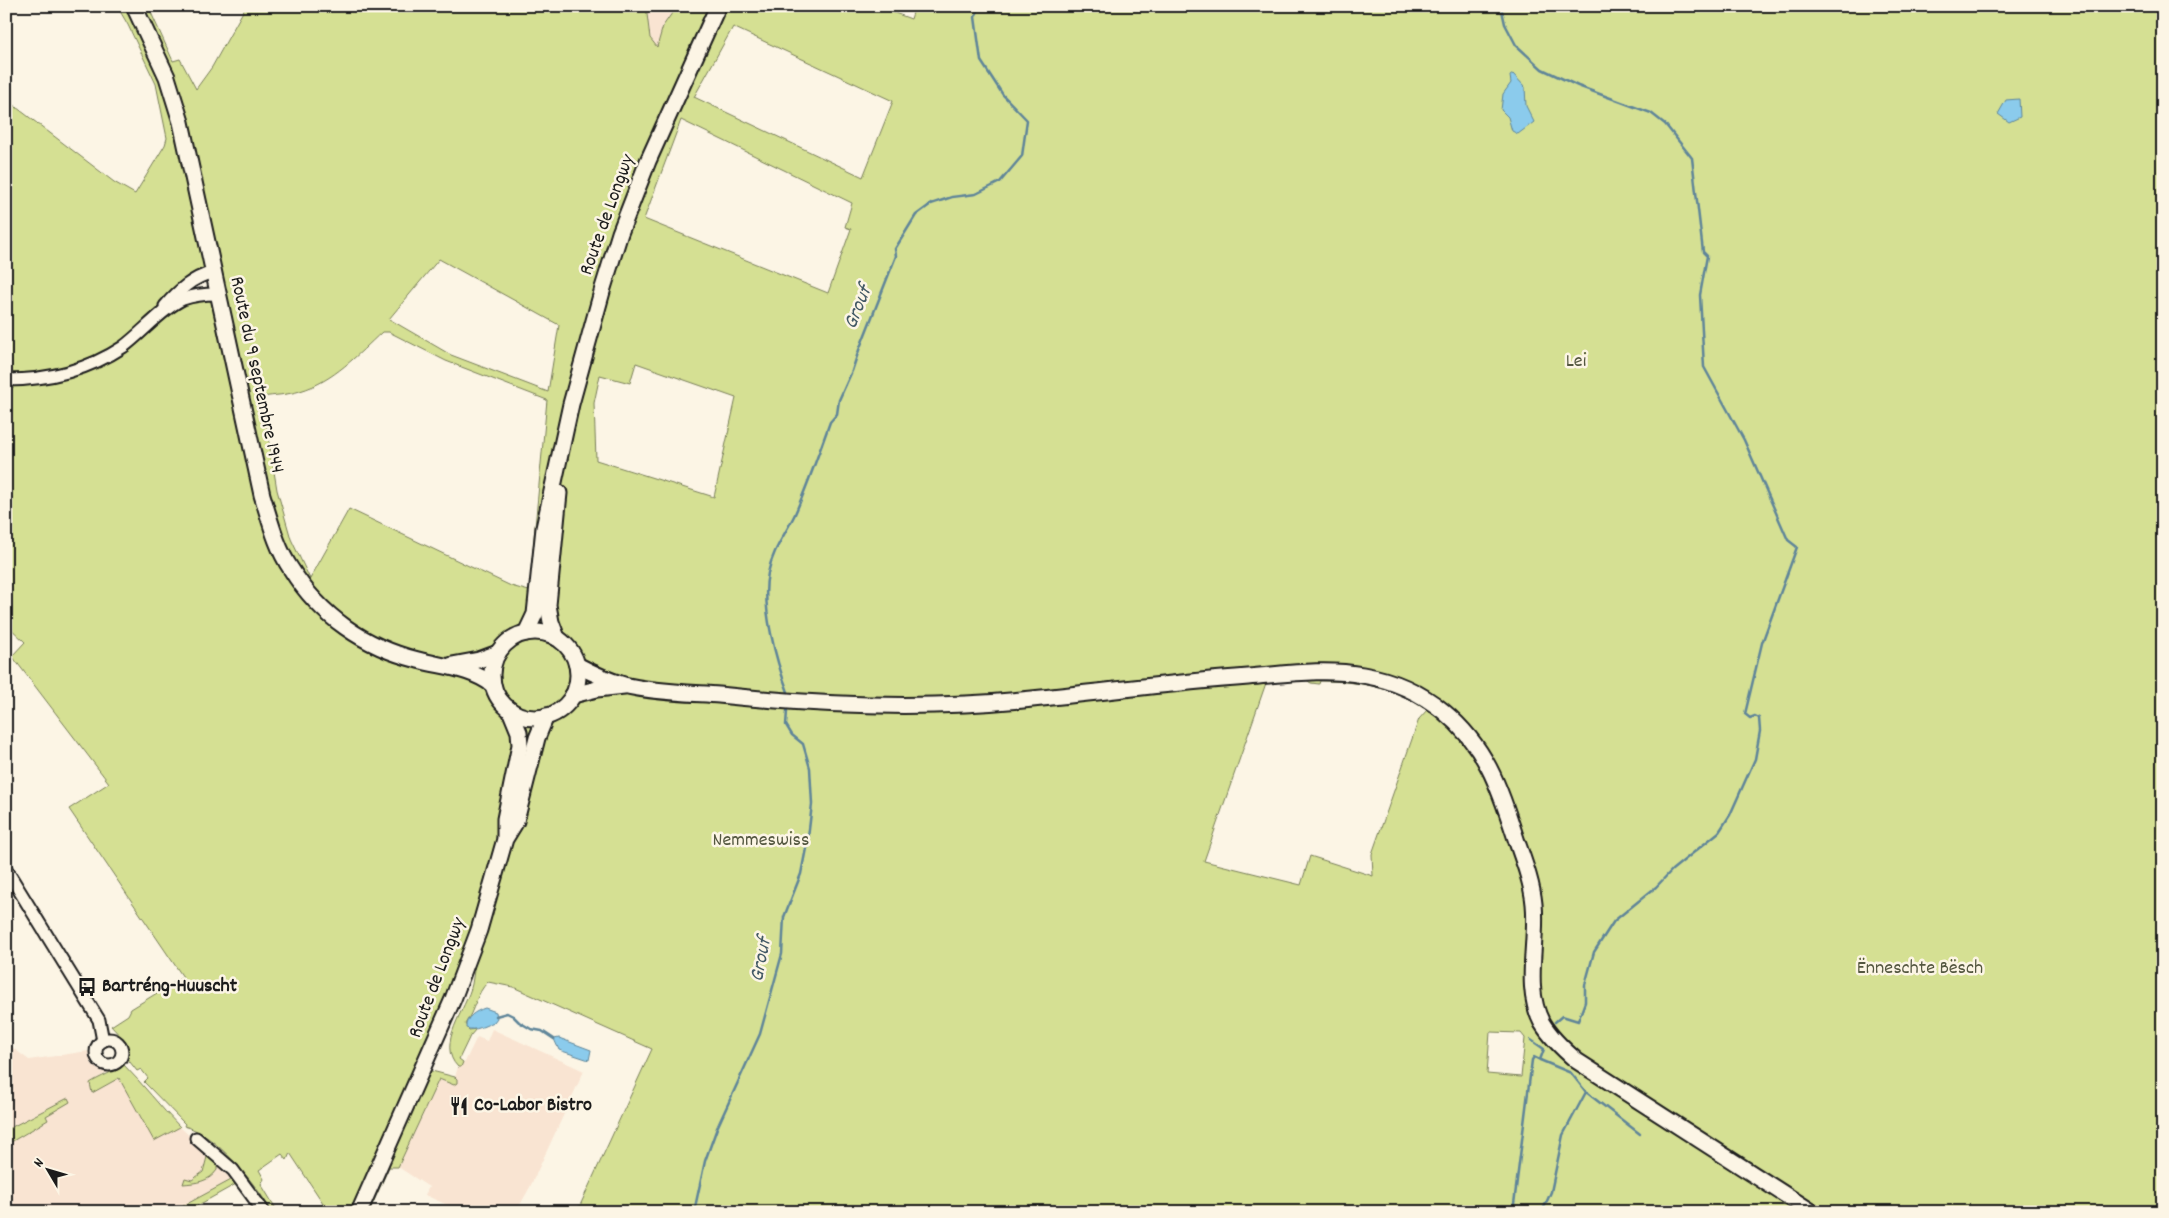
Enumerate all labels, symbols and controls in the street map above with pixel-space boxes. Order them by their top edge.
street label: Route de Longwy [573,150,643,279]
street label: Route du 9 septembre 1944 [221,274,291,476]
water label: Grouf [837,278,883,334]
park label: Lei [1566,348,1587,376]
park label: Nemmeswiss [713,827,809,855]
street label: Route de Longwy [402,913,474,1042]
water label: Grouf [743,931,782,985]
park label: Ënneschte Bësch [1857,955,1983,983]
place label: Bartréng-Huuscht [102,973,238,1001]
bus stop icon: Bartréng-Huuscht [76,976,98,998]
place label: Co-Labor Bistro [474,1092,592,1120]
restaurant icon: Co-Labor Bistro [448,1095,470,1117]
north arrow [22,1146,72,1196]
text: N [29,1154,49,1172]

